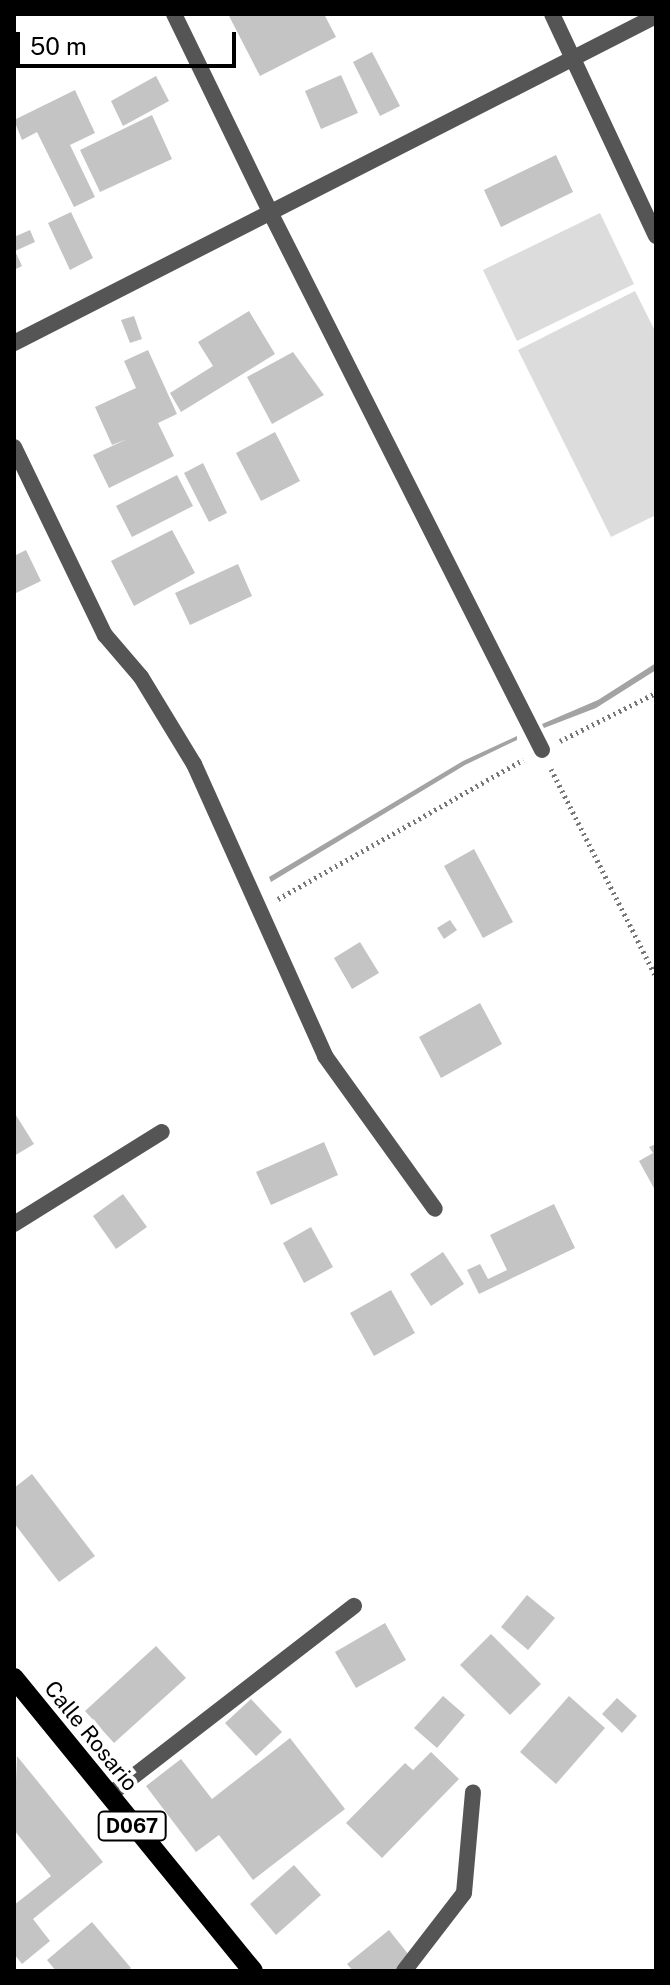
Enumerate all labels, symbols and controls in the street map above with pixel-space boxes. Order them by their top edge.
scale bar [20,16,240,66]
text: 50 m [30,32,87,60]
street label: Calle Rosario [39,1676,143,1796]
road number: D067 [96,1810,168,1842]

